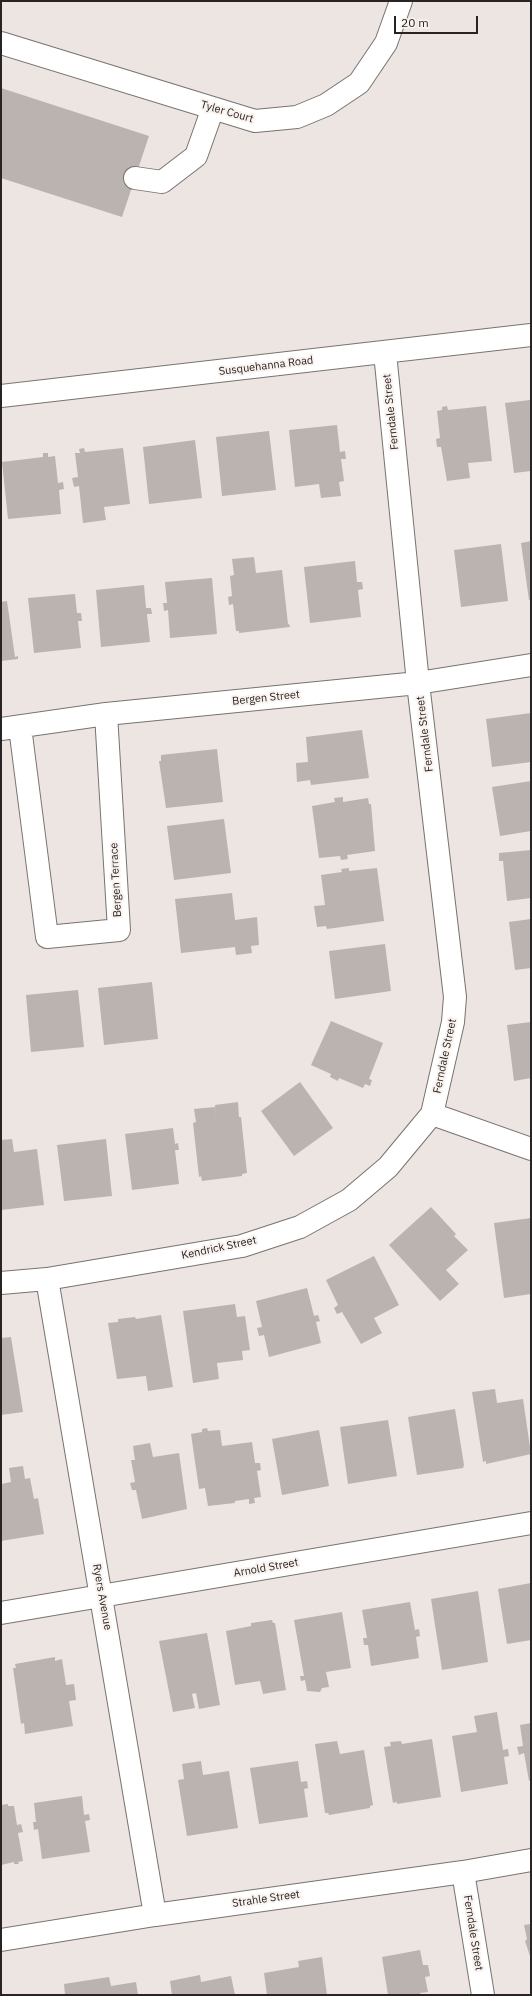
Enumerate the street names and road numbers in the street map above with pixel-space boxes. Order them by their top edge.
street label: Tyler Court [199,98,255,126]
street label: Susquehanna Road [218,354,314,378]
street label: Ferndale Street [380,373,402,451]
street label: Bergen Street [232,688,300,708]
street label: Ferndale Street [414,695,436,773]
street label: Bergen Terrace [107,842,125,918]
street label: Ferndale Street [431,1017,459,1095]
street label: Kendrick Street [180,1234,258,1262]
street label: Arnold Street [233,1556,299,1580]
street label: Ryers Avenue [90,1563,114,1631]
street label: Strahle Street [231,1888,301,1910]
street label: Ferndale Street [461,1894,485,1972]

